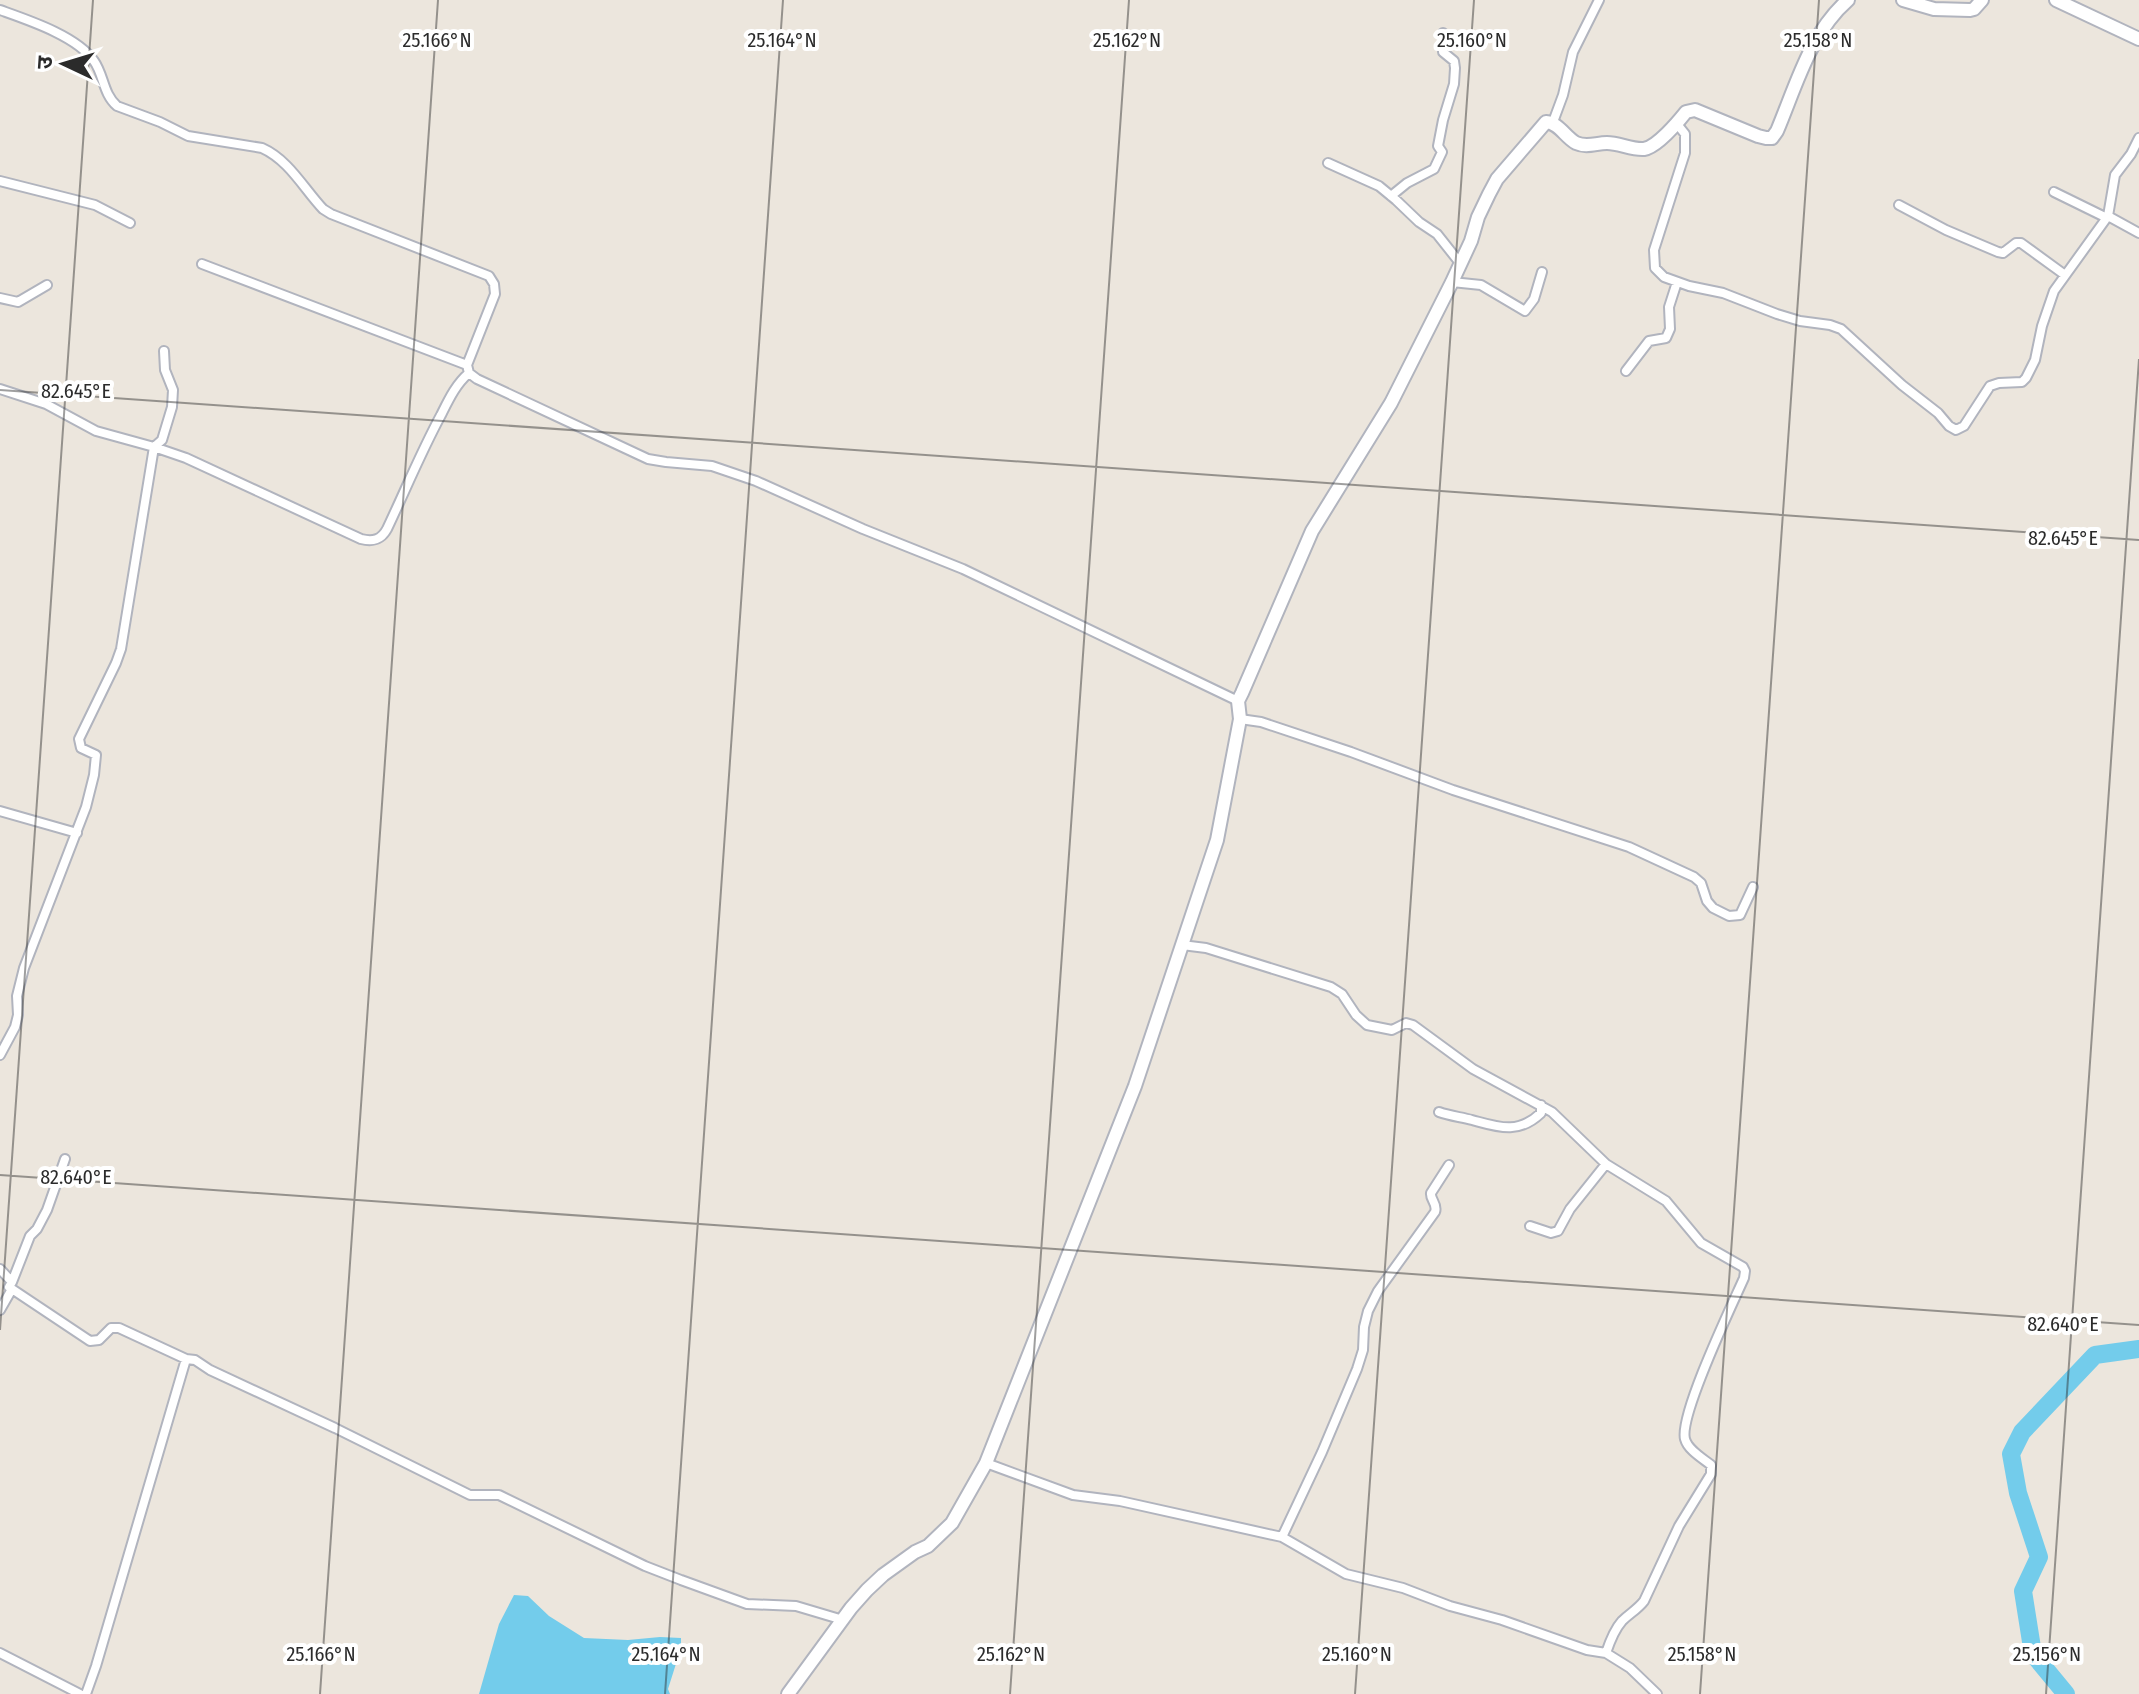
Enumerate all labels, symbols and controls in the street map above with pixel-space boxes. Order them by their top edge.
north arrow [24,24,104,104]
text: 25.166°N [402,28,472,52]
text: 25.164°N [747,28,817,52]
text: 25.162°N [1093,28,1161,52]
text: 25.160°N [1437,28,1507,52]
text: 25.158°N [1784,28,1852,52]
text: उ [31,54,59,70]
text: 82.645°E [41,379,111,403]
text: 82.645°E [2028,526,2098,550]
text: 82.640°E [40,1165,112,1189]
text: 82.640°E [2027,1312,2099,1336]
text: 25.166°N [286,1642,356,1666]
text: 25.164°N [631,1642,701,1666]
text: 25.162°N [977,1642,1045,1666]
text: 25.160°N [1322,1642,1392,1666]
text: 25.158°N [1668,1642,1736,1666]
text: 25.156°N [2013,1642,2081,1666]

